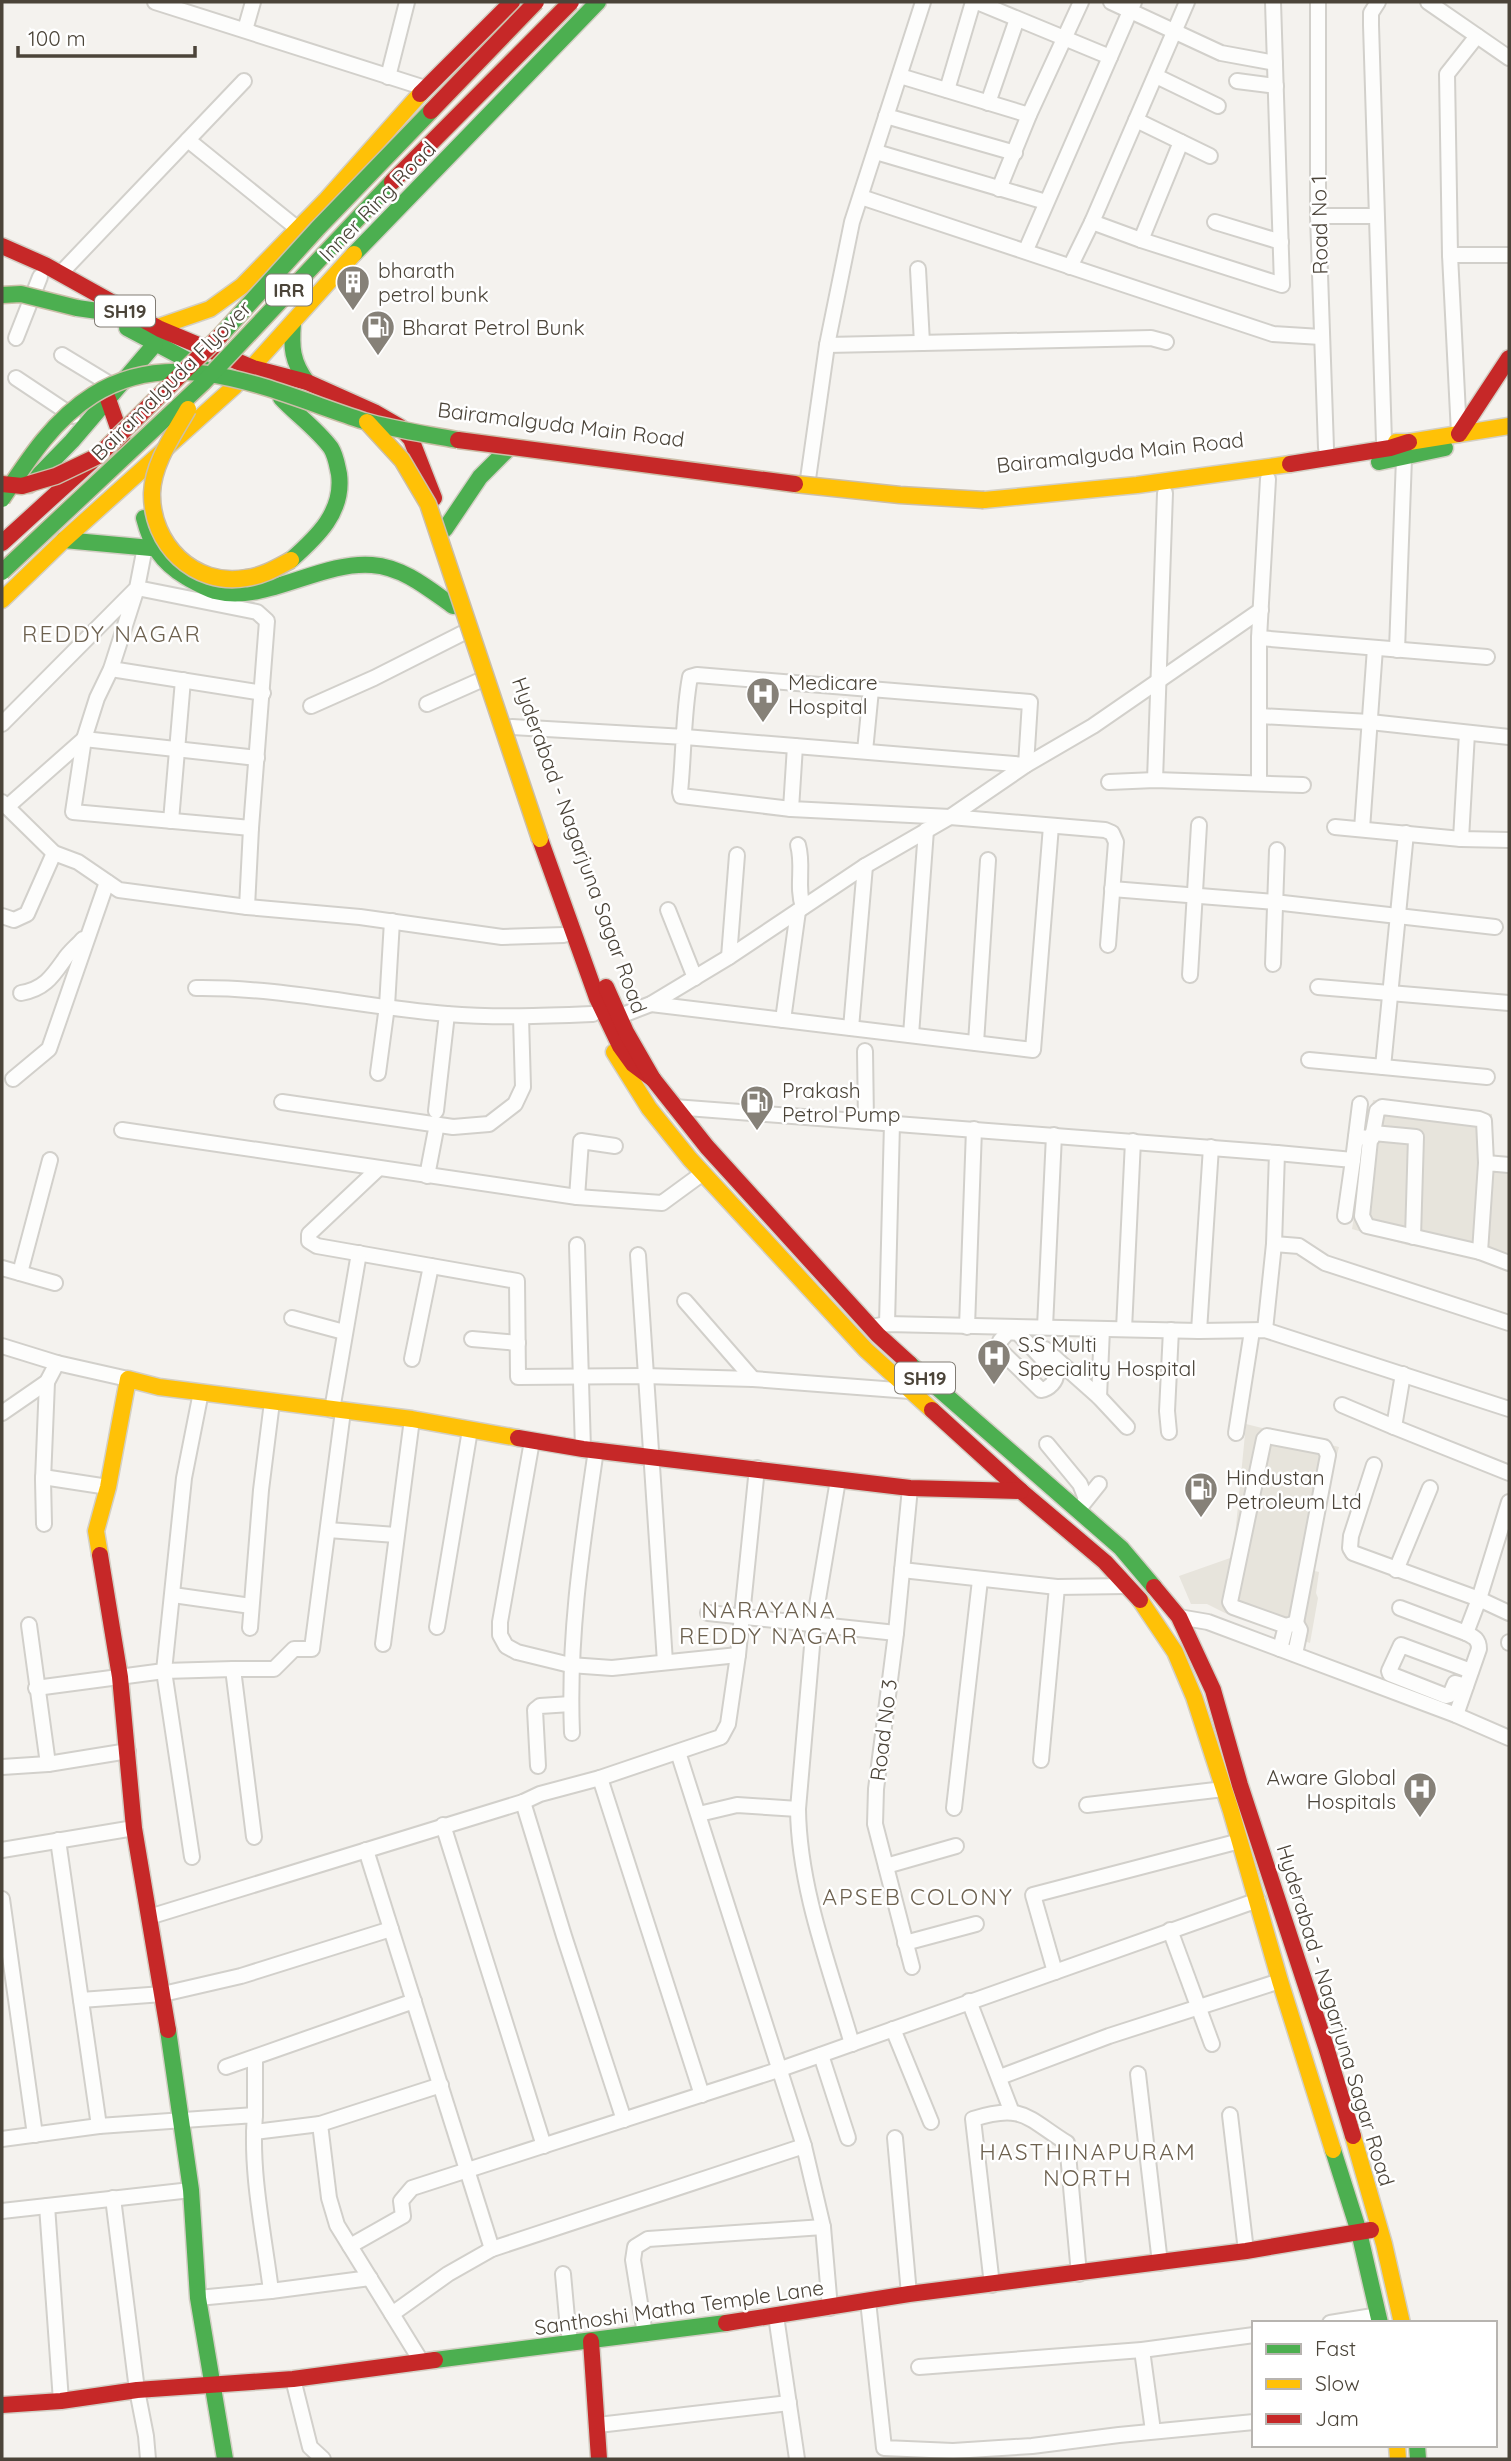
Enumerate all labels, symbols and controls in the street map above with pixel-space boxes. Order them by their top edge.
scale bar [18,14,194,58]
text: 100 m [28,25,86,51]
street label: Inner Ring Road [313,136,441,266]
street label: Road No 1 [1305,175,1333,275]
place label: bharath petrol bunk [378,257,489,307]
building icon: bharath petrol bunk [334,263,372,312]
road number: IRR [266,274,312,306]
street label: Bairamalguda Flyover [86,295,256,465]
road number: SH19 [95,296,155,326]
fuel station icon: Bharat Petrol Bunk [359,308,397,357]
place label: Bharat Petrol Bunk [402,314,585,340]
street label: Bairamalguda Main Road [436,396,686,452]
street label: Bairamalguda Main Road [995,426,1245,478]
district label: REDDY NAGAR [22,619,202,648]
place label: Medicare Hospital [788,669,878,719]
street label: Hyderabad - Nagarjuna Sagar Road [507,673,653,1017]
hospital icon: Medicare Hospital [744,675,782,724]
place label: Prakash Petrol Pump [782,1077,900,1127]
fuel station icon: Prakash Petrol Pump [738,1083,776,1132]
place label: S.S Multi Speciality Hospital [1018,1331,1196,1381]
hospital icon: S.S Multi Speciality Hospital [975,1337,1013,1386]
road number: SH19 [895,1362,955,1394]
place label: Hindustan Petroleum Ltd [1226,1464,1362,1514]
fuel station icon: Hindustan Petroleum Ltd [1182,1470,1220,1519]
district label: NARAYANA REDDY NAGAR [679,1595,859,1650]
street label: Road No 3 [864,1678,902,1782]
place label: Aware Global Hospitals [1267,1764,1396,1814]
hospital icon: Aware Global Hospitals [1401,1770,1439,1819]
street label: Hyderabad - Nagarjuna Sagar Road [1272,1841,1400,2189]
district label: APSEB COLONY [822,1882,1014,1911]
district label: HASTHINAPURAM NORTH [979,2137,1197,2192]
street label: Santhoshi Matha Temple Lane [533,2274,825,2340]
legend [1252,2321,1497,2447]
text: Fast [1315,2335,1356,2361]
text: Slow [1315,2370,1360,2396]
text: Jam [1315,2405,1359,2431]

